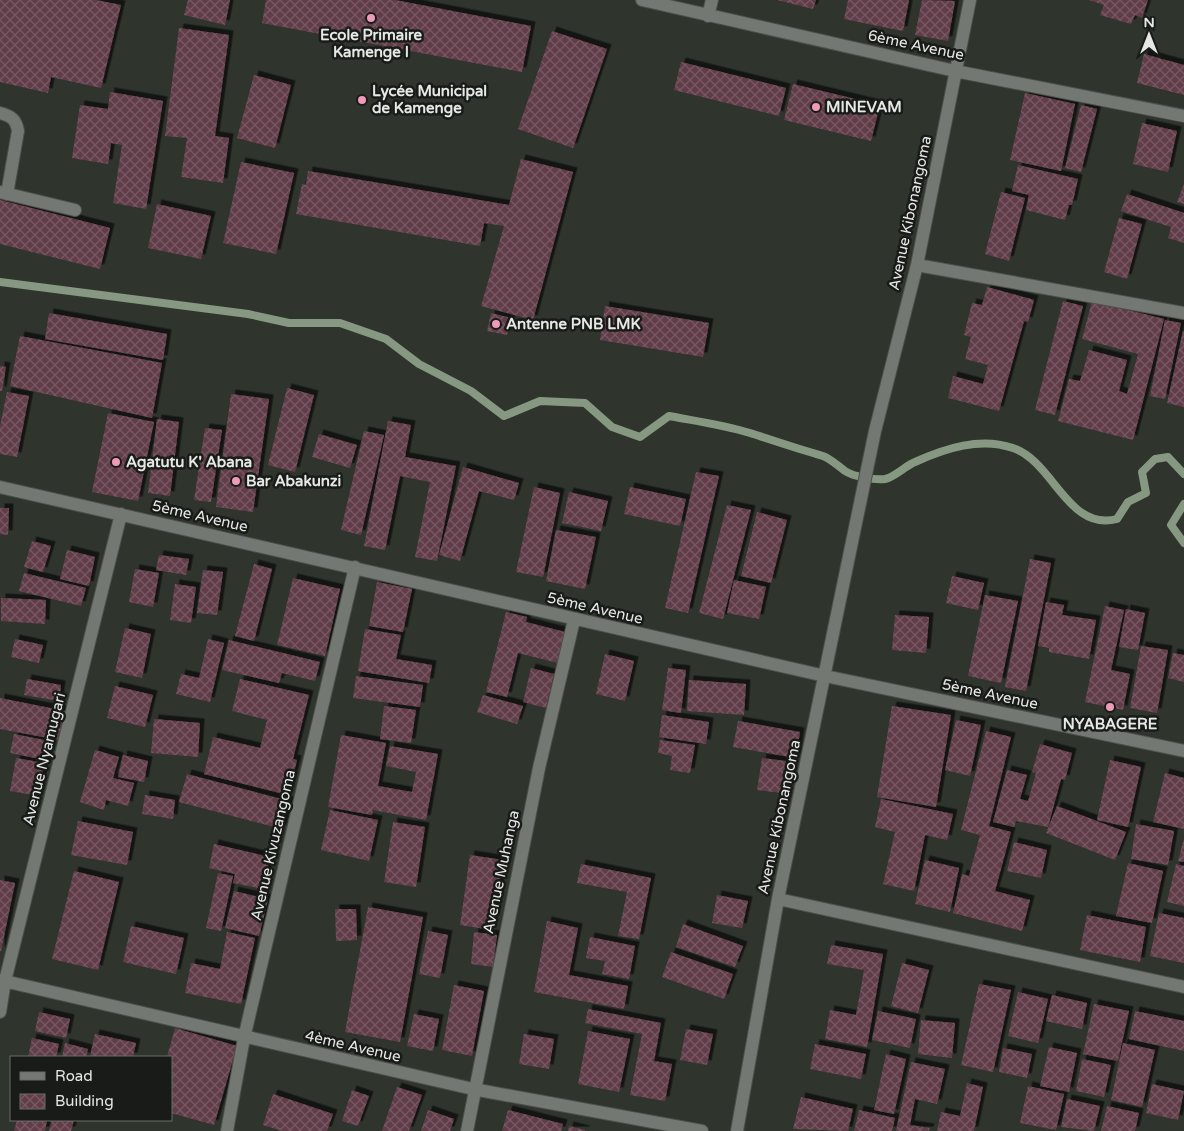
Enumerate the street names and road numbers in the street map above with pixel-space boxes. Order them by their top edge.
street label: 6ème Avenue [866,26,966,64]
street label: Avenue Kibonangoma [885,134,935,292]
street label: 5ème Avenue [150,496,250,536]
street label: 5ème Avenue [545,588,645,628]
street label: 5ème Avenue [940,675,1040,713]
street label: Avenue Nyamugari [19,691,69,827]
street label: Avenue Kibonangoma [754,738,804,896]
street label: Avenue Kivuzangoma [247,768,299,922]
street label: Avenue Muhanga [479,809,523,935]
street label: 4ème Avenue [303,1026,403,1066]

